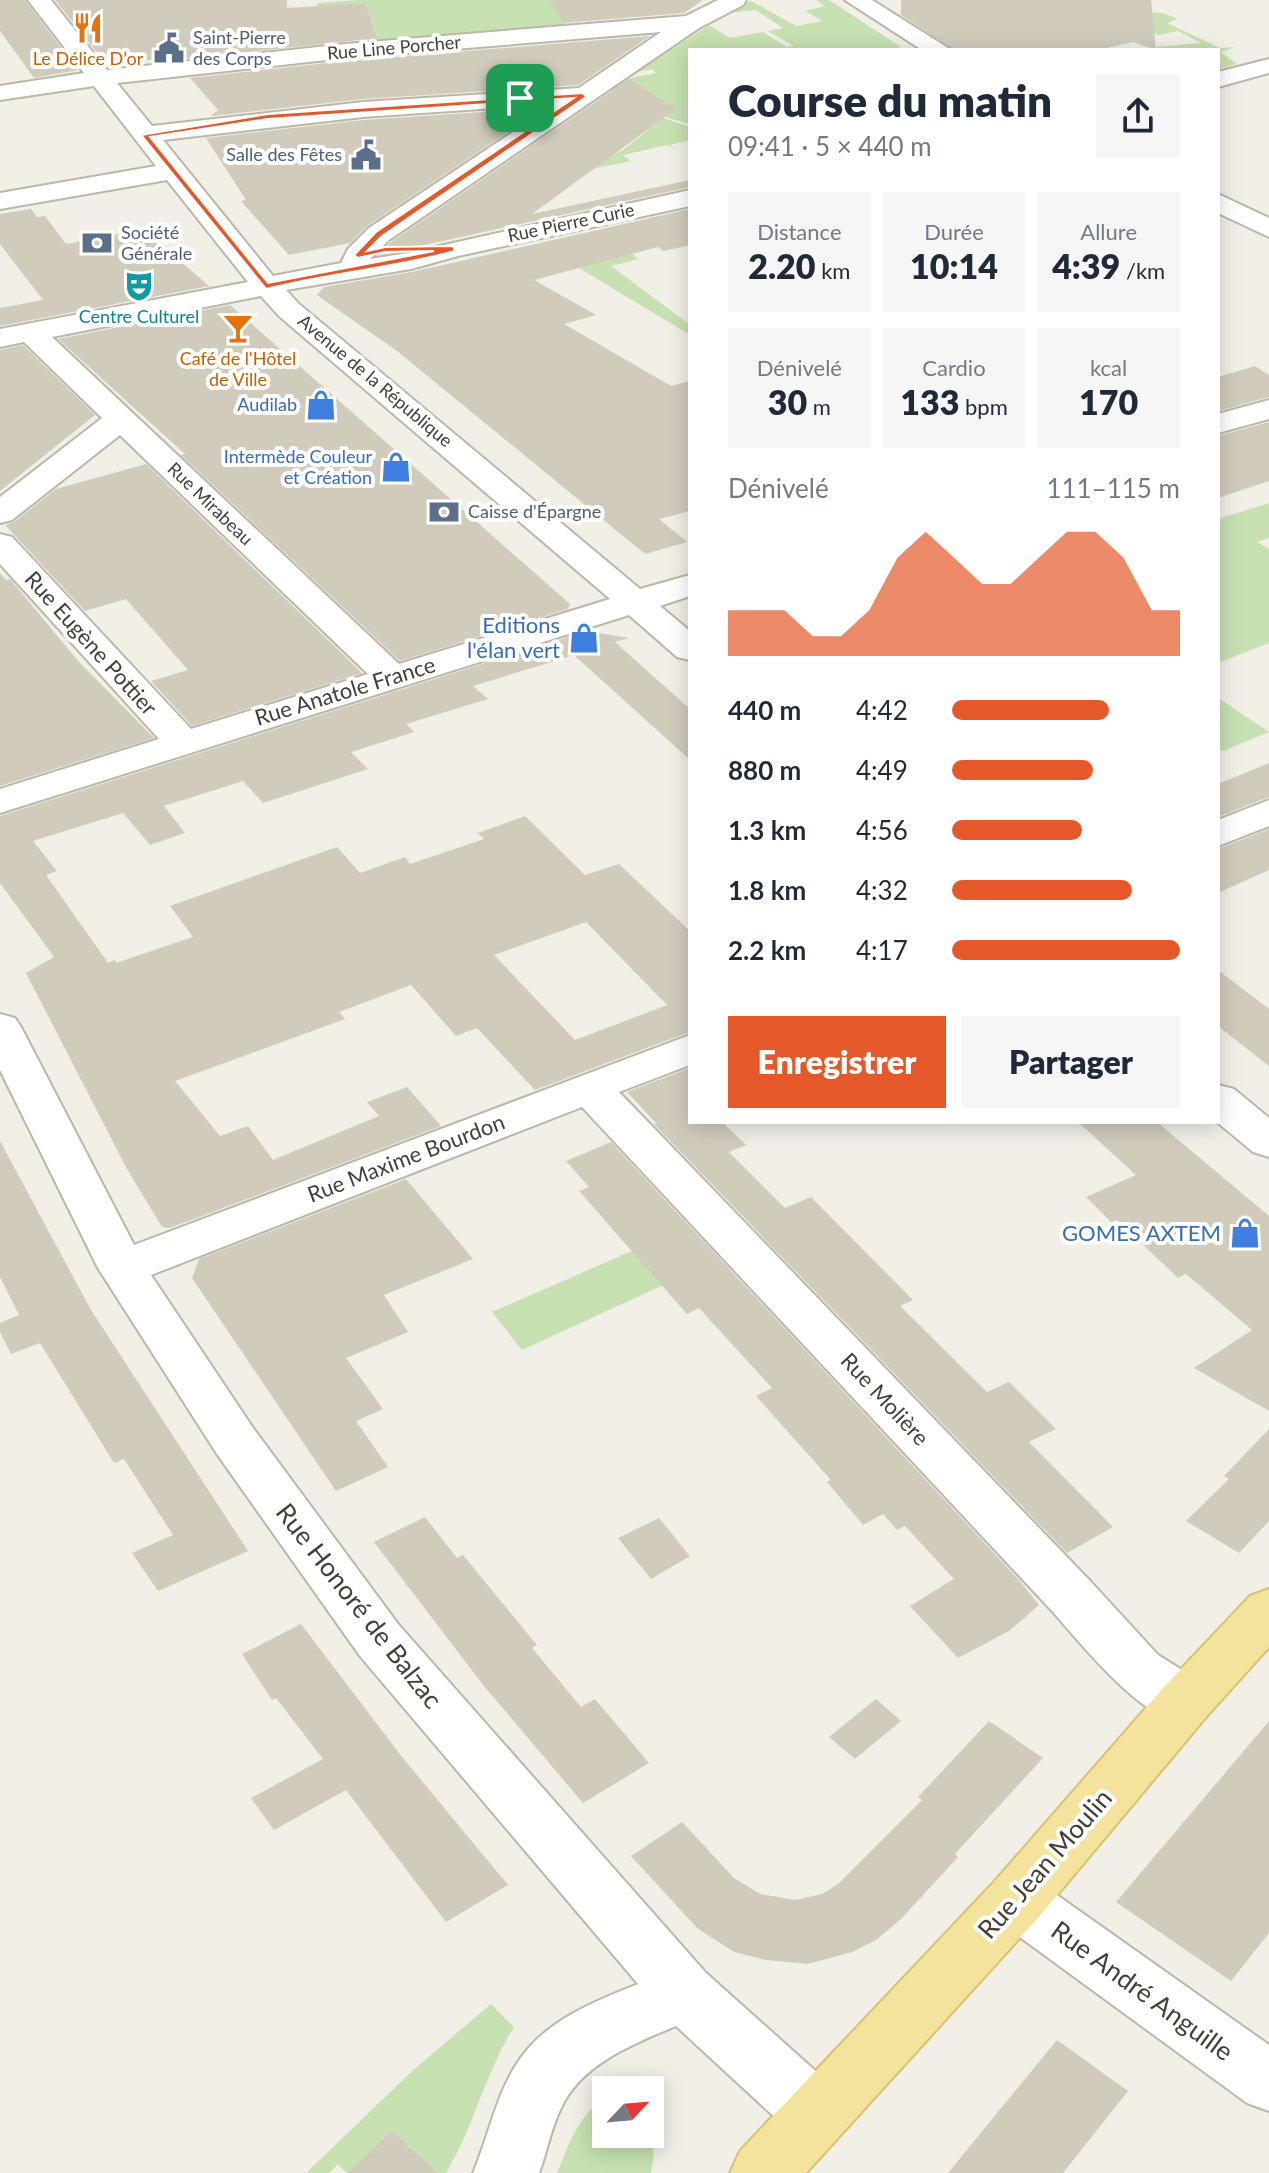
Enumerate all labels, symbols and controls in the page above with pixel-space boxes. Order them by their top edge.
restaurant icon: Le Délice D’or [71,11,105,45]
place label: Saint-Pierre des Corps [193,26,286,69]
street label: Rue Line Porcher [326,30,462,64]
public building icon: Saint-Pierre des Corps [152,31,186,65]
place label: Le Délice D’or [33,47,144,69]
pin [486,64,554,132]
text: Course du matin [728,74,1052,126]
button: share [1096,74,1180,158]
icon: arrive [498,76,542,120]
text: 09:41 · 5 × 440 m [728,130,932,162]
public building icon: Salle des Fêtes [349,138,383,172]
place label: Salle des Fêtes [226,143,342,165]
street label: Rue Pierre Curie [506,198,636,246]
text: Distance [757,218,842,245]
text: Durée [924,218,984,245]
text: Allure [1080,218,1137,245]
place label: Société Générale [121,221,192,264]
bank icon: Société Générale [80,226,114,260]
text: 2.20 [748,245,816,286]
text: 10:14 [910,245,998,286]
text: 4:39 [1052,245,1120,286]
text: km [816,257,850,284]
text: /km [1120,257,1165,284]
theatre icon: Centre Culturel [122,269,156,303]
place label: Centre Culturel [79,305,199,327]
street label: Avenue de la République [294,309,457,451]
bar icon: Café de l'Hôtel de Ville [221,311,255,345]
place label: Café de l'Hôtel de Ville [180,347,296,390]
text: Dénivelé [757,354,842,381]
text: Cardio [922,354,986,381]
text: kcal [1090,354,1127,381]
text: 30 [768,381,807,422]
text: 133 [900,381,959,422]
text: 170 [1079,381,1138,422]
shop icon: Audilab [304,388,338,422]
place label: Audilab [237,393,297,415]
text: m [807,393,831,420]
text: bpm [959,393,1008,420]
place label: Intermède Couleur et Création [224,445,372,488]
shop icon: Intermède Couleur et Création [379,450,413,484]
street label: Rue Mirabeau [164,457,258,549]
text: Dénivelé [728,472,829,504]
text: 111–115 m [1046,472,1180,504]
bank icon: Caisse d'Épargne [427,495,461,529]
place label: Caisse d'Épargne [468,500,601,522]
street label: Rue Eugène Pottier [20,565,163,720]
place label: Editions l'élan vert [467,611,560,663]
shop icon: Editions l'élan vert [567,621,601,655]
street label: Rue Anatole France [251,650,438,731]
text: 440 m [728,694,801,726]
text: 4:42 [856,694,908,726]
text: 880 m [728,754,801,786]
text: 4:49 [856,754,908,786]
text: 1.3 km [728,814,806,846]
text: 4:56 [856,814,908,846]
text: 1.8 km [728,874,806,906]
text: 4:32 [856,874,908,906]
text: 2.2 km [728,934,806,966]
text: 4:17 [856,934,908,966]
button: Enregistrer [728,1016,946,1108]
button: Partager [962,1016,1180,1108]
street label: Rue Maxime Bourdon [303,1107,508,1208]
shop icon: GOMES AXTEM [1228,1216,1262,1250]
place label: GOMES AXTEM [1062,1219,1221,1246]
street label: Rue Molière [836,1347,935,1451]
street label: Rue Honoré de Balzac [270,1497,450,1714]
street label: Rue Jean Moulin [970,1782,1118,1945]
street label: Rue André Anguille [1045,1913,1240,2067]
north arrow [592,2076,664,2148]
map controls [592,2076,664,2148]

